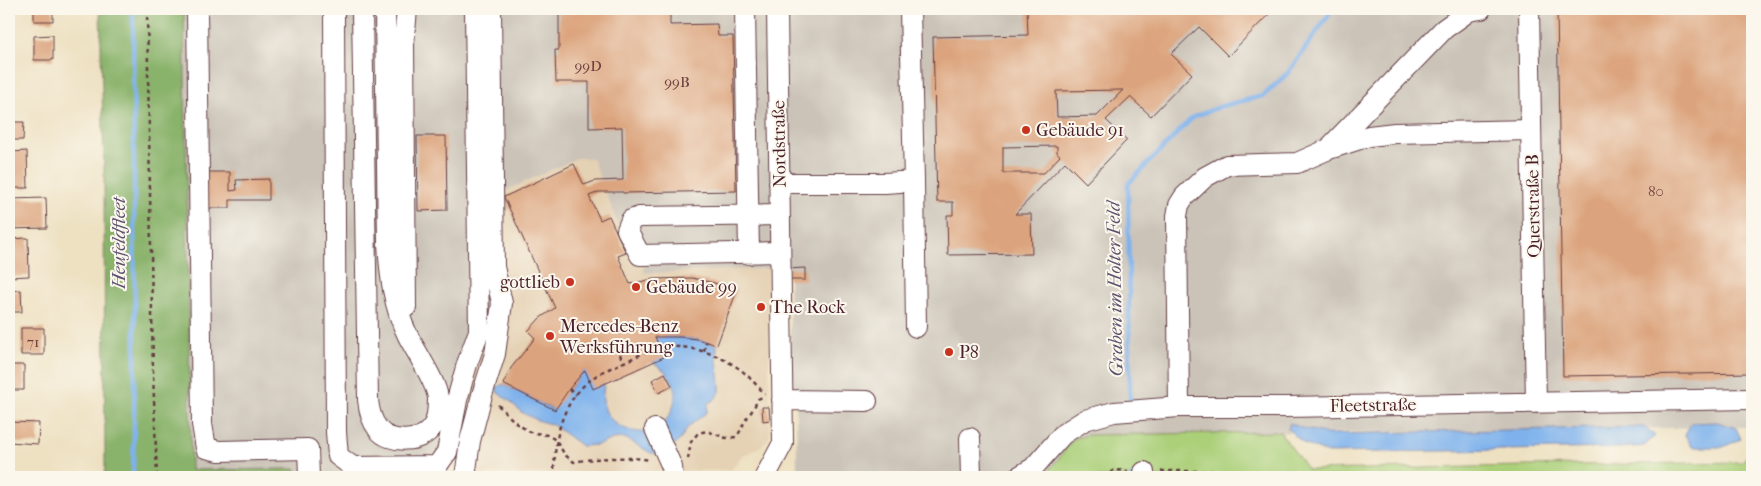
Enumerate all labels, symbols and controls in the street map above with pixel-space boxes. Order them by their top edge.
house number: 99D [574,57,602,75]
house number: 99B [664,73,690,91]
street label: Nordstraße [768,100,791,188]
place label: Gebäude 91 [1036,120,1124,141]
marker: Gebäude 91 [1020,124,1032,136]
street label: Querstraße B [1522,154,1545,258]
house number: 80 [1648,182,1664,200]
water label: Heufeldfleet [108,196,130,290]
water label: Graben im Holter Feld [1102,199,1128,377]
place label: gottlieb [500,272,560,293]
marker: gottlieb [564,276,576,288]
place label: Gebäude 99 [646,277,737,298]
marker: Gebäude 99 [630,281,642,293]
place label: The Rock [771,297,846,318]
marker: The Rock [755,301,767,313]
place label: Mercedes-Benz Werksführung [559,316,679,358]
marker: Mercedes-Benz Werksführung [544,330,556,342]
house number: 71 [27,333,39,351]
place label: P8 [959,342,979,363]
marker: P8 [943,346,955,358]
street label: Fleetstraße [1329,394,1417,417]

